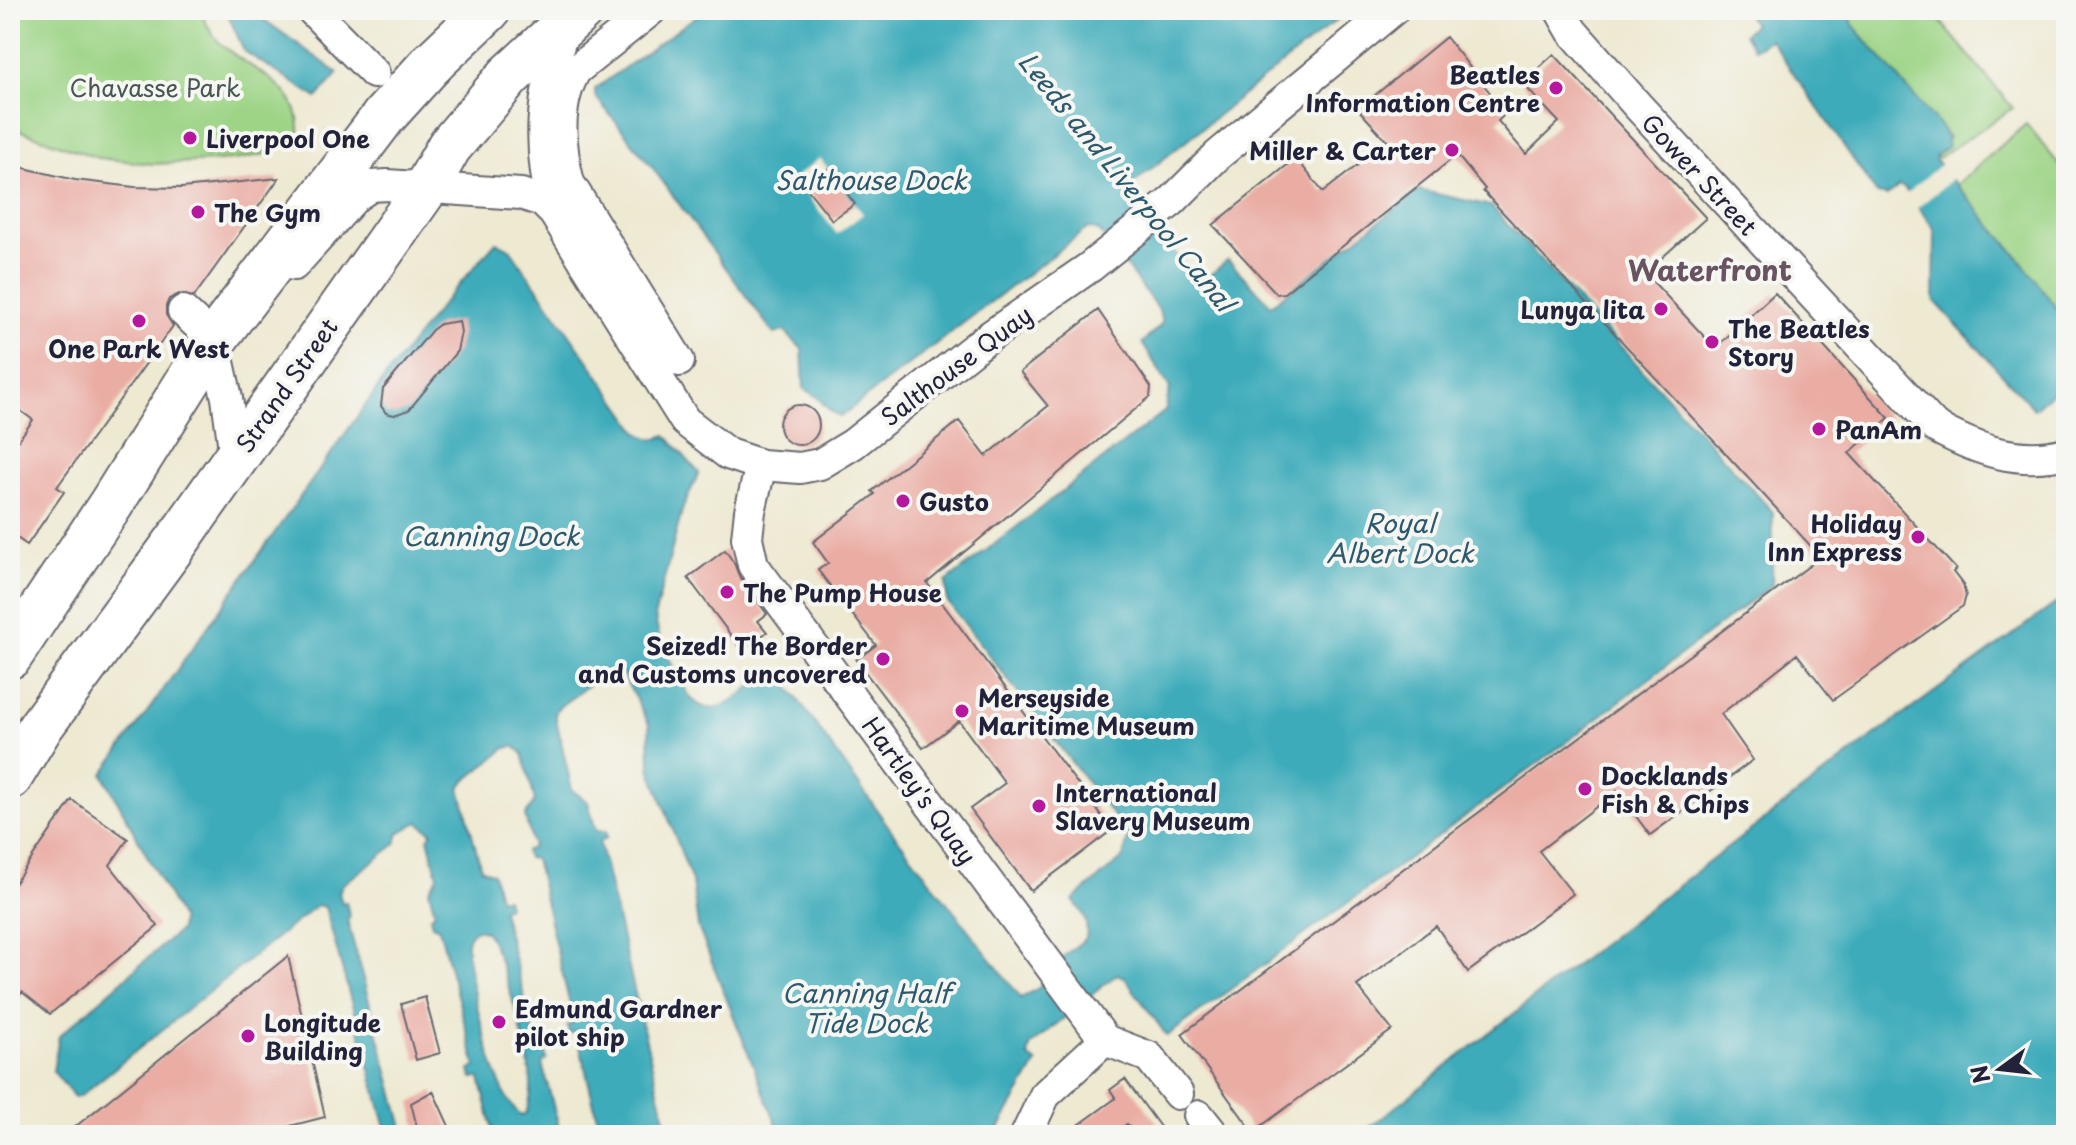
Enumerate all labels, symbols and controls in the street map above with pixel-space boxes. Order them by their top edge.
water label: Leeds and Liverpool Canal [1010,43,1247,322]
place label: Beatles Information Centre [1306,56,1540,120]
park label: Chavasse Park [69,69,241,105]
marker: Beatles Information Centre [1547,79,1565,97]
street label: Gower Street [1634,105,1766,243]
place label: Liverpool One [206,120,370,156]
marker: Liverpool One [181,129,199,147]
place label: Miller & Carter [1249,132,1437,168]
marker: Miller & Carter [1443,141,1461,159]
water label: Salthouse Dock [775,160,968,199]
place label: The Gym [214,194,321,230]
marker: The Gym [189,203,207,221]
district label: Waterfront [1628,248,1792,291]
place label: Lunya lita [1520,291,1645,327]
street label: Salthouse Quay [873,296,1039,434]
marker: Lunya lita [1652,300,1670,318]
street label: Strand Street [226,310,346,460]
place label: The Beatles Story [1728,310,1870,374]
marker: One Park West [130,312,148,330]
place label: One Park West [48,330,230,366]
marker: The Beatles Story [1703,333,1721,351]
place label: PanAm [1835,411,1922,447]
marker: PanAm [1810,420,1828,438]
place label: Gusto [919,483,989,519]
marker: Gusto [894,492,912,510]
water label: Royal Albert Dock [1326,503,1475,572]
place label: Holiday Inn Express [1768,505,1902,569]
water label: Canning Dock [403,516,581,555]
marker: Holiday Inn Express [1909,528,1927,546]
place label: The Pump House [743,574,942,610]
marker: The Pump House [718,583,736,601]
place label: Seized! The Border and Customs uncovered [578,627,868,691]
marker: Seized! The Border and Customs uncovered [874,650,892,668]
place label: Merseyside Maritime Museum [978,679,1195,743]
marker: Merseyside Maritime Museum [953,702,971,720]
street label: Hartley's Quay [854,709,986,871]
place label: Docklands Fish & Chips [1601,757,1749,821]
place label: International Slavery Museum [1055,774,1251,838]
marker: Docklands Fish & Chips [1576,780,1594,798]
marker: International Slavery Museum [1030,797,1048,815]
water label: Canning Half Tide Dock [782,973,957,1042]
place label: Edmund Gardner pilot ship [515,990,723,1054]
place label: Longitude Building [264,1004,381,1068]
marker: Edmund Gardner pilot ship [490,1013,508,1031]
marker: Longitude Building [239,1027,257,1045]
north arrow [1960,1029,2040,1109]
text: N [1961,1062,1997,1087]

